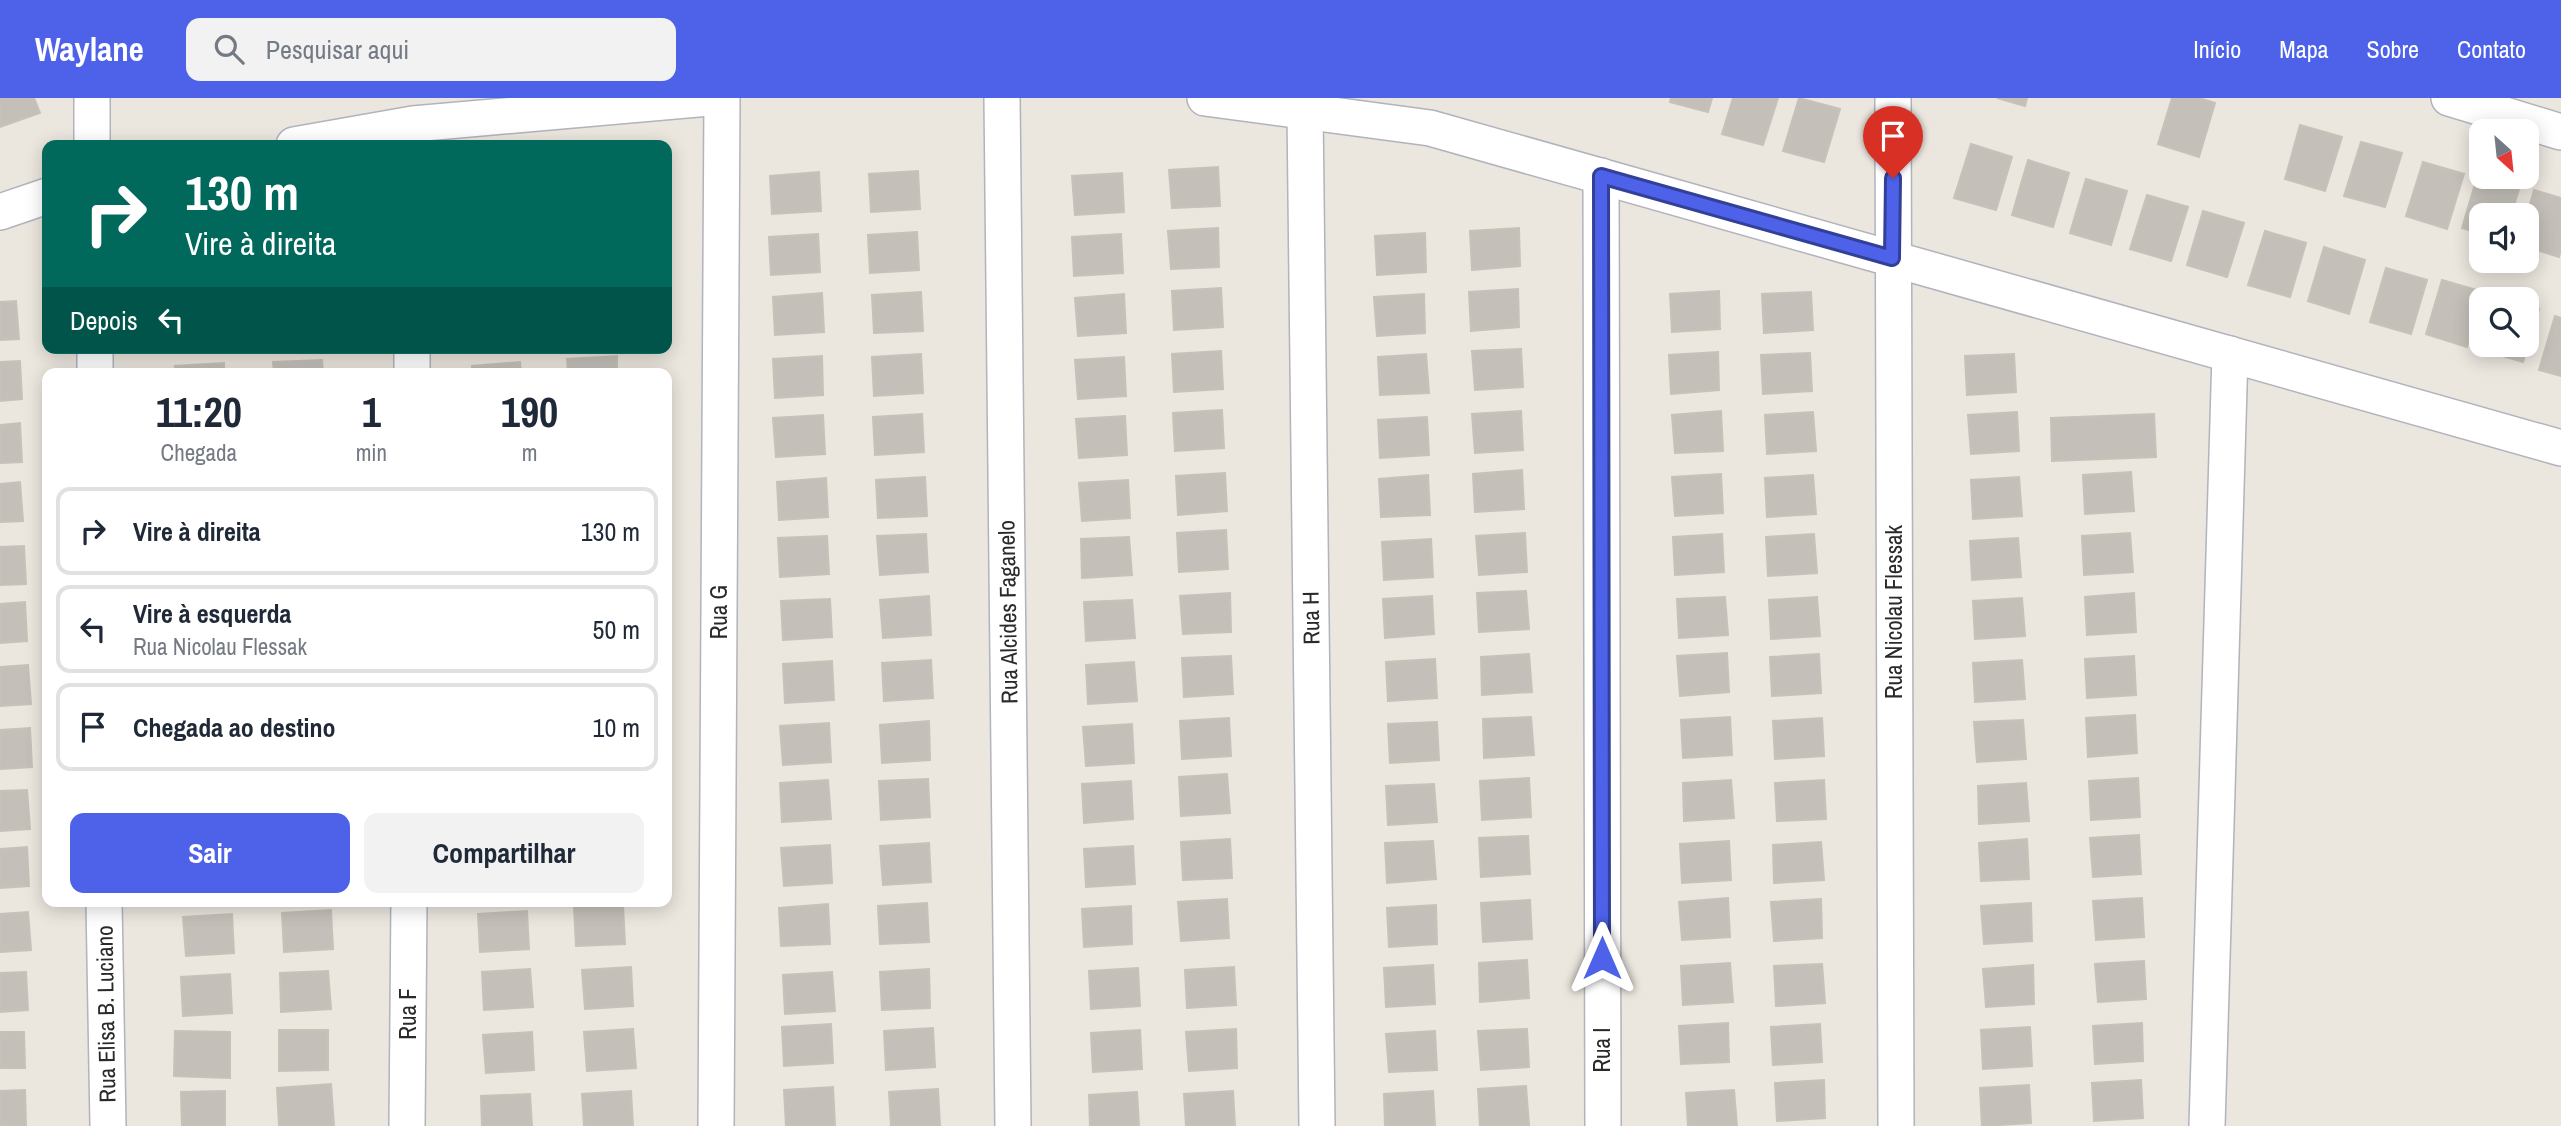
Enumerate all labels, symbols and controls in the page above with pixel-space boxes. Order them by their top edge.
search box [186,18,676,81]
text: Waylane [35,27,144,71]
icon: search [210,30,248,68]
text: Pesquisar aqui [266,32,409,67]
text: Início [2193,33,2241,65]
text: Mapa [2279,33,2329,65]
text: Sobre [2367,33,2419,65]
text: Contato [2457,33,2526,65]
pin [1863,106,1923,178]
icon: arrive [1874,117,1912,155]
north arrow [2469,119,2539,189]
map controls [2469,119,2539,357]
text: 130 m [185,159,299,225]
icon: right [70,168,161,259]
button: sound [2469,203,2539,273]
text: Vire à direita [185,222,336,265]
button: search [2469,287,2539,357]
icon: left [152,301,190,339]
text: Depois [70,303,138,338]
text: 11:20 [156,384,242,440]
text: 1 [362,384,381,440]
text: 190 [501,384,558,440]
text: Chegada [161,437,237,468]
text: min [356,437,387,468]
text: m [522,437,537,468]
icon: right [74,512,112,550]
text: Vire à direita [133,514,261,549]
text: 130 m [581,514,640,549]
street label: Rua Alcides Faganelo [990,520,1025,704]
street label: Rua Nicolau Flessak [1878,524,1909,699]
street label: Rua G [703,585,734,639]
street label: Rua H [1295,591,1326,645]
text: Vire à esquerda [133,596,291,631]
icon: left [74,610,112,648]
text: 50 m [593,612,640,647]
text: Rua Nicolau Flessak [133,631,307,662]
icon: arrive [74,708,112,746]
text: Chegada ao destino [133,710,336,745]
text: 10 m [593,710,640,745]
button: Sair [70,813,350,893]
button: Compartilhar [364,813,644,893]
position arrow [1565,921,1639,995]
street label: Rua Elisa B. Luciano [88,925,123,1103]
street label: Rua F [392,988,423,1040]
street label: Rua I [1586,1027,1617,1073]

